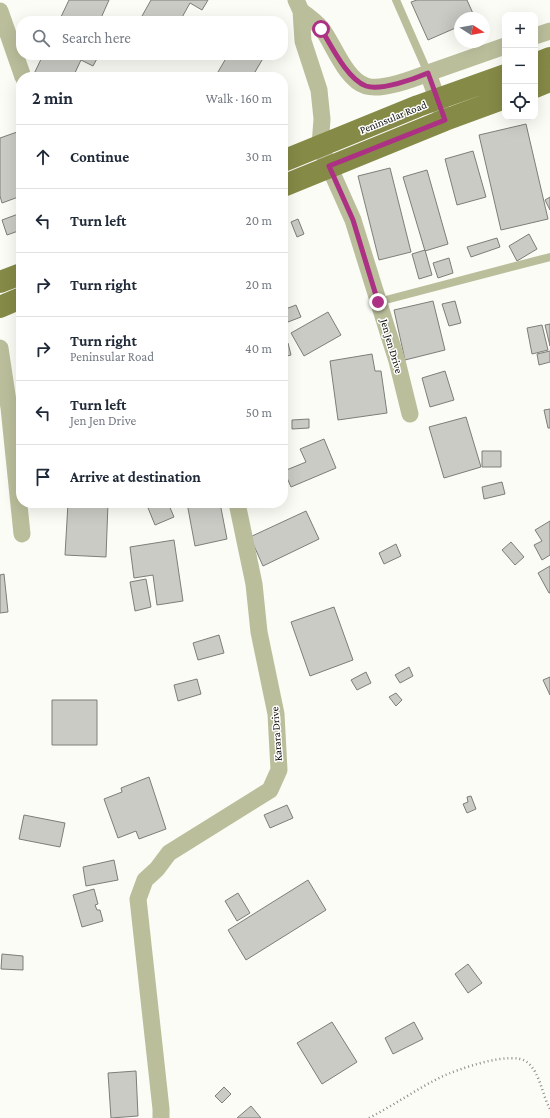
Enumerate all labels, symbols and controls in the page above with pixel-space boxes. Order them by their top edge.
north arrow [454,12,490,48]
map controls [502,12,538,120]
button: + [502,12,538,48]
search box [16,16,288,60]
route start [312,20,330,38]
icon: search [30,27,52,49]
text: Search here [62,30,131,46]
button: − [502,48,538,84]
button: locate [502,84,538,120]
text: 2 min [32,89,73,108]
text: Walk · 160 m [206,91,272,106]
street label: Peninsular Road [358,98,428,136]
icon: ahead [32,146,54,168]
text: Continue [70,149,129,165]
text: 30 m [246,149,272,164]
icon: left [32,210,54,232]
text: Turn left [70,213,126,229]
text: 20 m [246,213,272,228]
icon: right [32,274,54,296]
text: Turn right [70,277,137,293]
text: 20 m [246,277,272,292]
route end [369,293,387,311]
street label: Jen Jen Drive [377,316,406,375]
text: Turn right [70,333,137,349]
icon: right [32,338,54,360]
text: 40 m [245,341,272,356]
text: Peninsular Road [70,349,154,364]
text: Turn left [70,397,126,413]
icon: left [32,402,54,424]
text: 50 m [246,405,272,420]
text: Jen Jen Drive [70,413,136,428]
icon: arrive [32,466,54,488]
text: Arrive at destination [70,469,201,485]
street label: Karara Drive [268,706,284,762]

